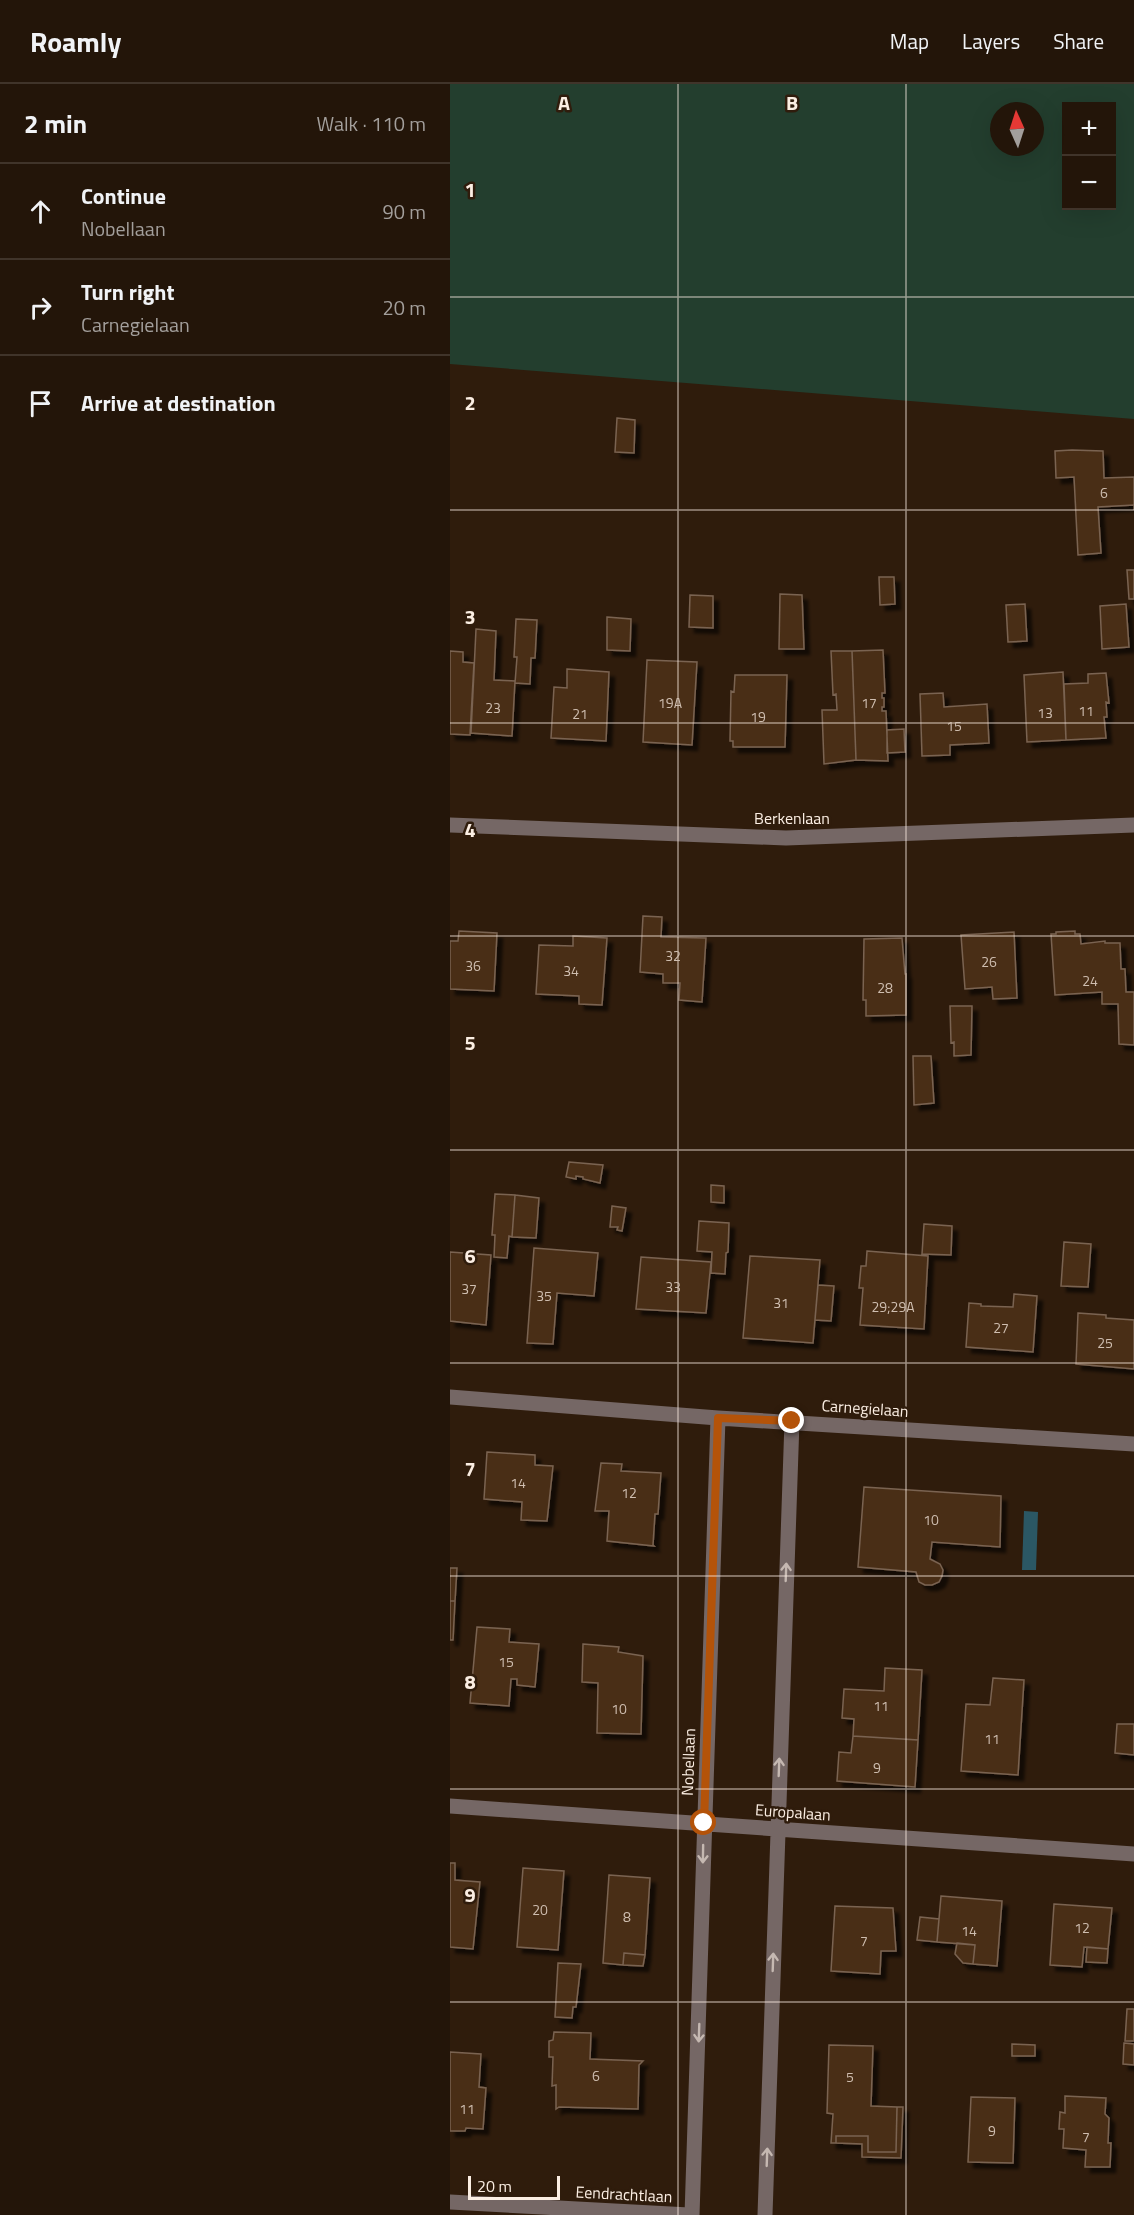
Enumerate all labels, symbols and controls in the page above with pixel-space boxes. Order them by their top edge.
text: Roamly [30,20,121,63]
text: Map [890,25,929,57]
text: Layers [962,25,1020,57]
text: Share [1053,25,1104,57]
text: A [558,87,570,118]
text: B [786,87,798,118]
north arrow [990,102,1044,156]
map controls [1062,102,1116,210]
button: + [1062,102,1116,156]
text: 2 min [24,104,87,143]
text: Walk · 110 m [317,108,426,139]
button: − [1062,156,1116,210]
text: 1 [464,174,476,205]
text: Continue [81,179,166,213]
icon: ahead [24,195,57,228]
text: 90 m [382,196,426,227]
text: Nobellaan [81,213,166,244]
text: Turn right [81,275,175,309]
icon: right [24,291,57,324]
text: 20 m [382,292,426,323]
text: Carnegielaan [81,309,190,340]
text: Arrive at destination [81,386,276,420]
icon: arrive [24,387,57,420]
text: 2 [464,387,476,418]
house number: 6 [1100,482,1108,503]
text: 3 [464,601,476,632]
house number: 19A [658,692,683,713]
house number: 17 [861,692,877,713]
house number: 23 [485,697,501,718]
house number: 11 [1078,700,1094,721]
house number: 13 [1037,702,1053,723]
house number: 21 [572,703,588,724]
house number: 19 [750,706,766,727]
house number: 15 [946,715,962,736]
street label: Berkenlaan [754,806,830,830]
text: 4 [464,814,476,845]
house number: 32 [665,945,681,966]
house number: 26 [981,951,997,972]
house number: 36 [465,955,481,976]
house number: 34 [563,960,579,981]
house number: 24 [1082,970,1098,991]
house number: 28 [877,977,893,998]
text: 5 [464,1027,476,1058]
text: 6 [464,1240,476,1271]
house number: 33 [665,1276,681,1297]
house number: 37 [461,1278,477,1299]
house number: 35 [536,1285,552,1306]
house number: 31 [773,1292,789,1313]
house number: 29;29A [871,1296,915,1317]
house number: 27 [993,1317,1009,1338]
house number: 25 [1097,1332,1113,1353]
street label: Carnegielaan [821,1393,909,1423]
route end [778,1407,804,1433]
text: 7 [464,1453,476,1484]
house number: 14 [510,1472,526,1493]
house number: 12 [621,1482,637,1503]
house number: 10 [923,1509,939,1530]
one-way arrow [781,1562,792,1582]
house number: 15 [498,1651,514,1672]
text: 8 [464,1666,476,1697]
house number: 11 [873,1695,889,1716]
house number: 10 [611,1698,627,1719]
street label: Nobellaan [675,1728,701,1796]
house number: 11 [984,1728,1000,1749]
one-way arrow [774,1757,785,1777]
house number: 9 [873,1757,881,1778]
street label: Europalaan [754,1797,832,1827]
route start [690,1809,716,1835]
one-way arrow [698,1843,709,1863]
text: 9 [464,1879,476,1910]
house number: 20 [532,1899,548,1920]
house number: 8 [623,1906,631,1927]
house number: 12 [1074,1917,1090,1938]
house number: 14 [961,1920,977,1941]
house number: 7 [860,1930,868,1951]
one-way arrow [767,1952,779,1972]
one-way arrow [693,2023,705,2043]
house number: 6 [592,2065,600,2086]
house number: 5 [846,2066,854,2087]
house number: 11 [459,2098,475,2119]
house number: 9 [988,2120,996,2141]
house number: 7 [1082,2126,1090,2147]
one-way arrow [761,2147,772,2167]
scale bar [468,2173,560,2200]
text: 20 m [477,2174,512,2198]
street label: Eendrachtlaan [575,2179,673,2209]

